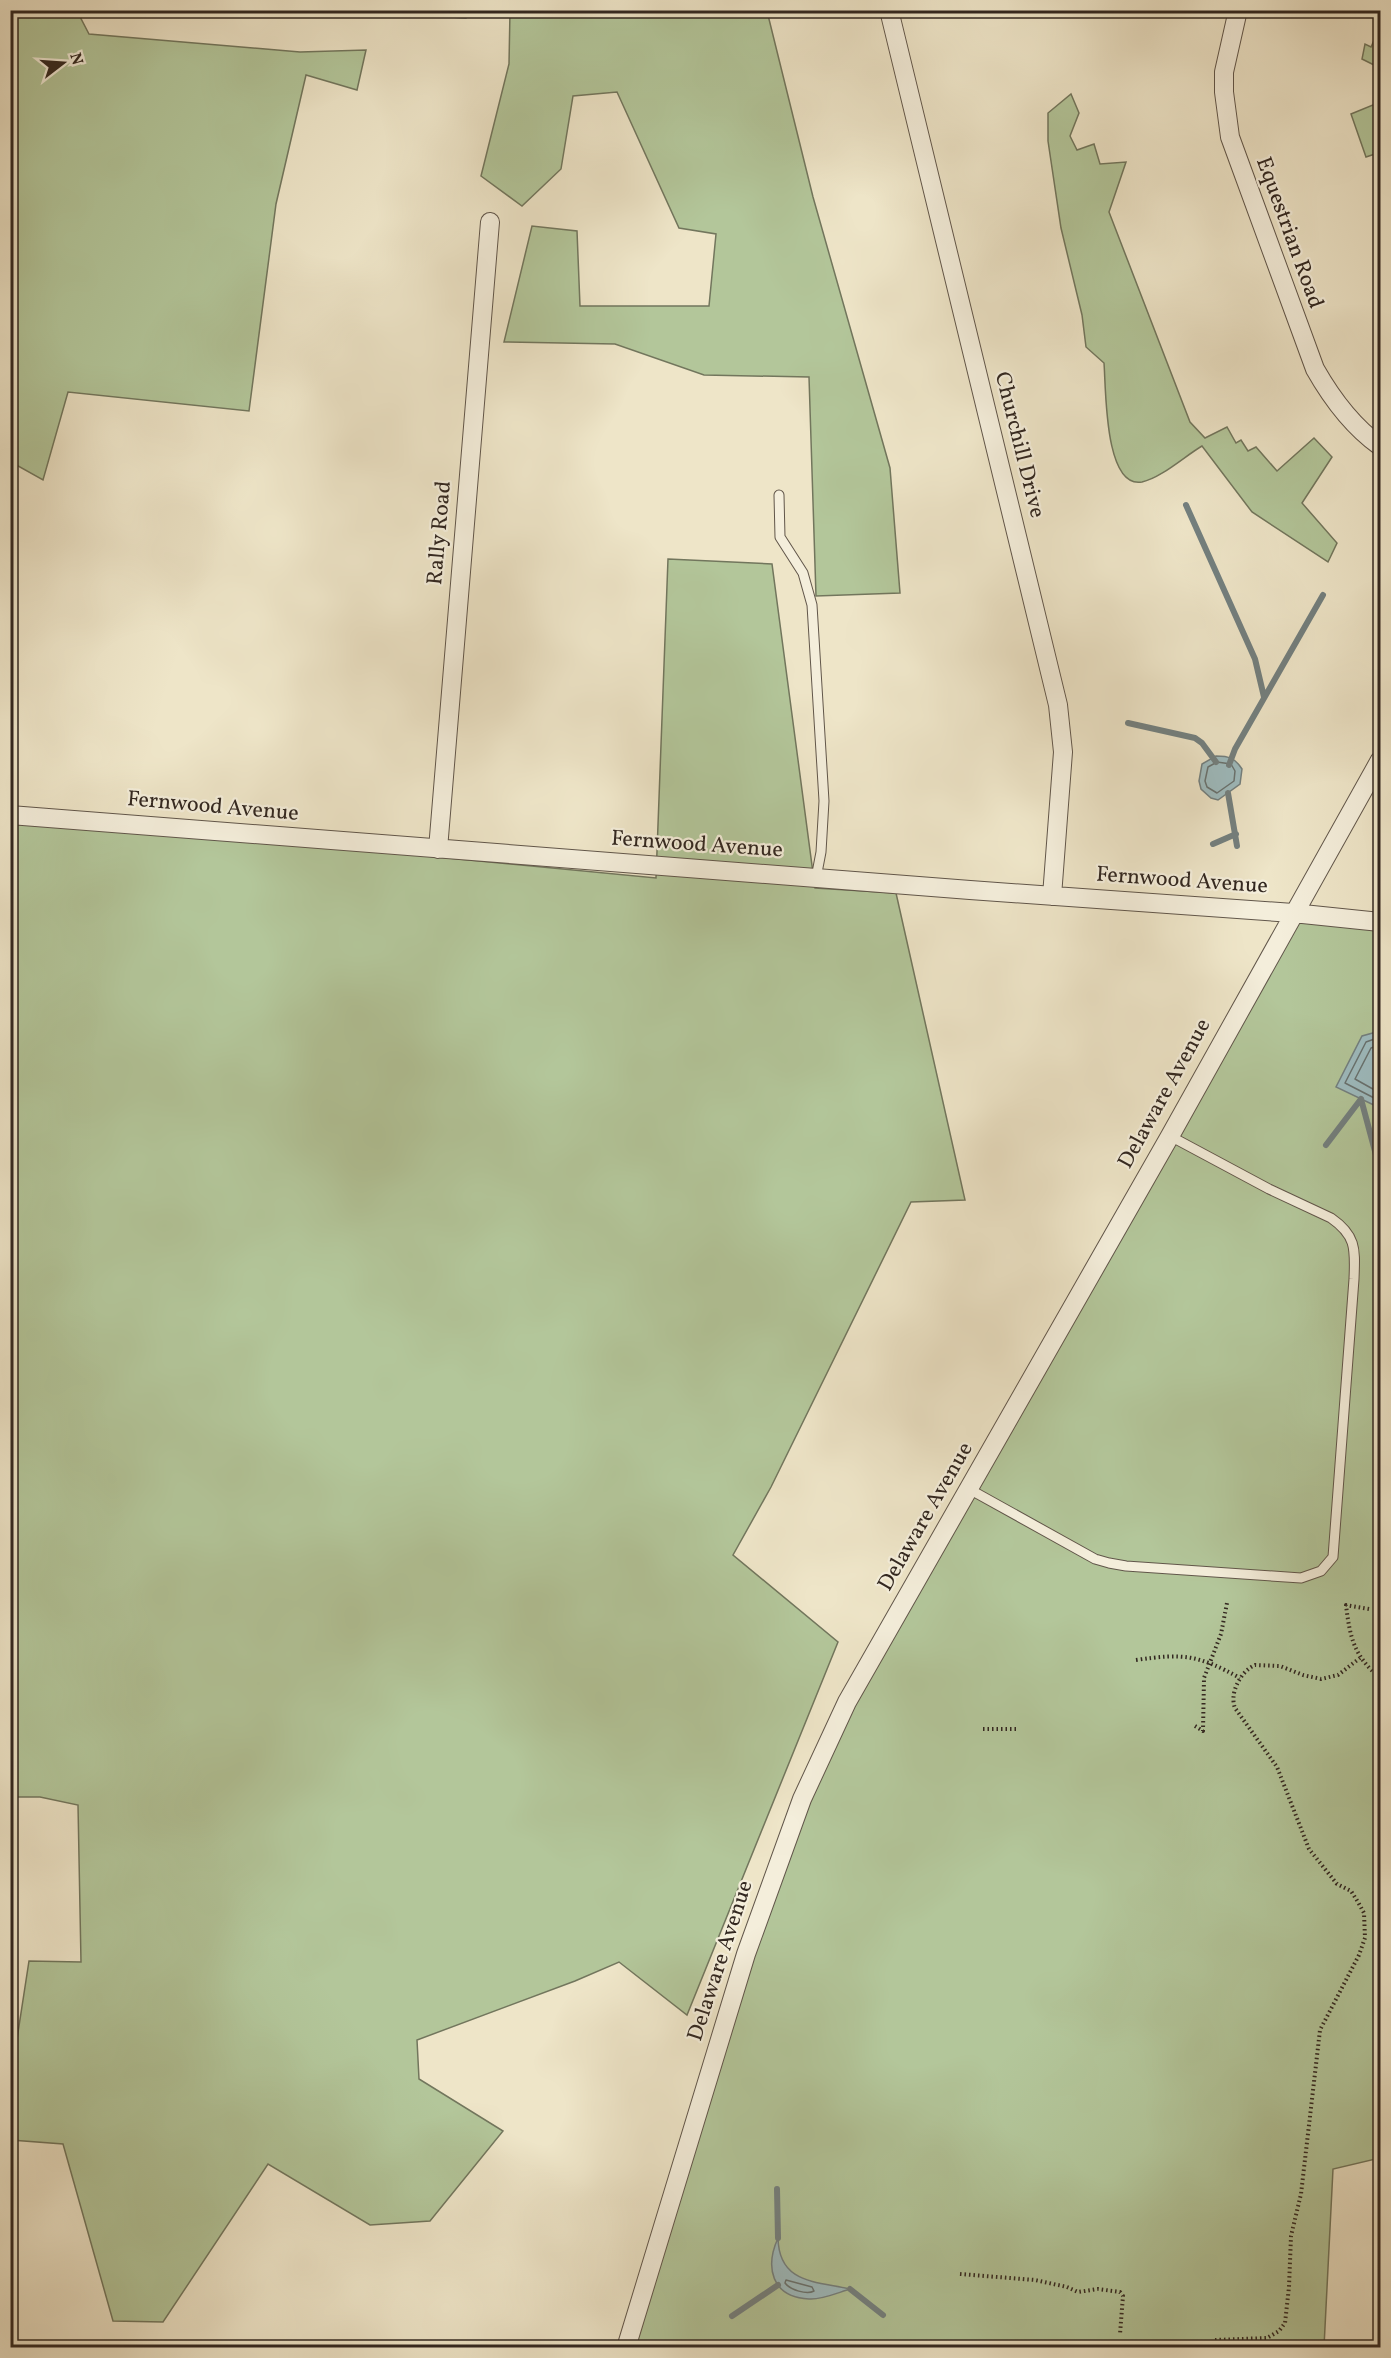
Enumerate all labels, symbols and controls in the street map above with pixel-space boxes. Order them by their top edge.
north arrow [33,33,93,93]
text: N [63,50,88,68]
street label: Equestrian Road [1247,153,1331,313]
street label: Churchill Drive [986,369,1052,521]
street label: Rally Road [420,480,460,586]
street label: Fernwood Avenue [126,784,300,830]
street label: Fernwood Avenue [610,824,784,866]
street label: Fernwood Avenue [1095,860,1269,902]
street label: Delaware Avenue [1111,1013,1219,1175]
street label: Delaware Avenue [871,1437,981,1597]
street label: Delaware Avenue [680,1877,762,2045]

